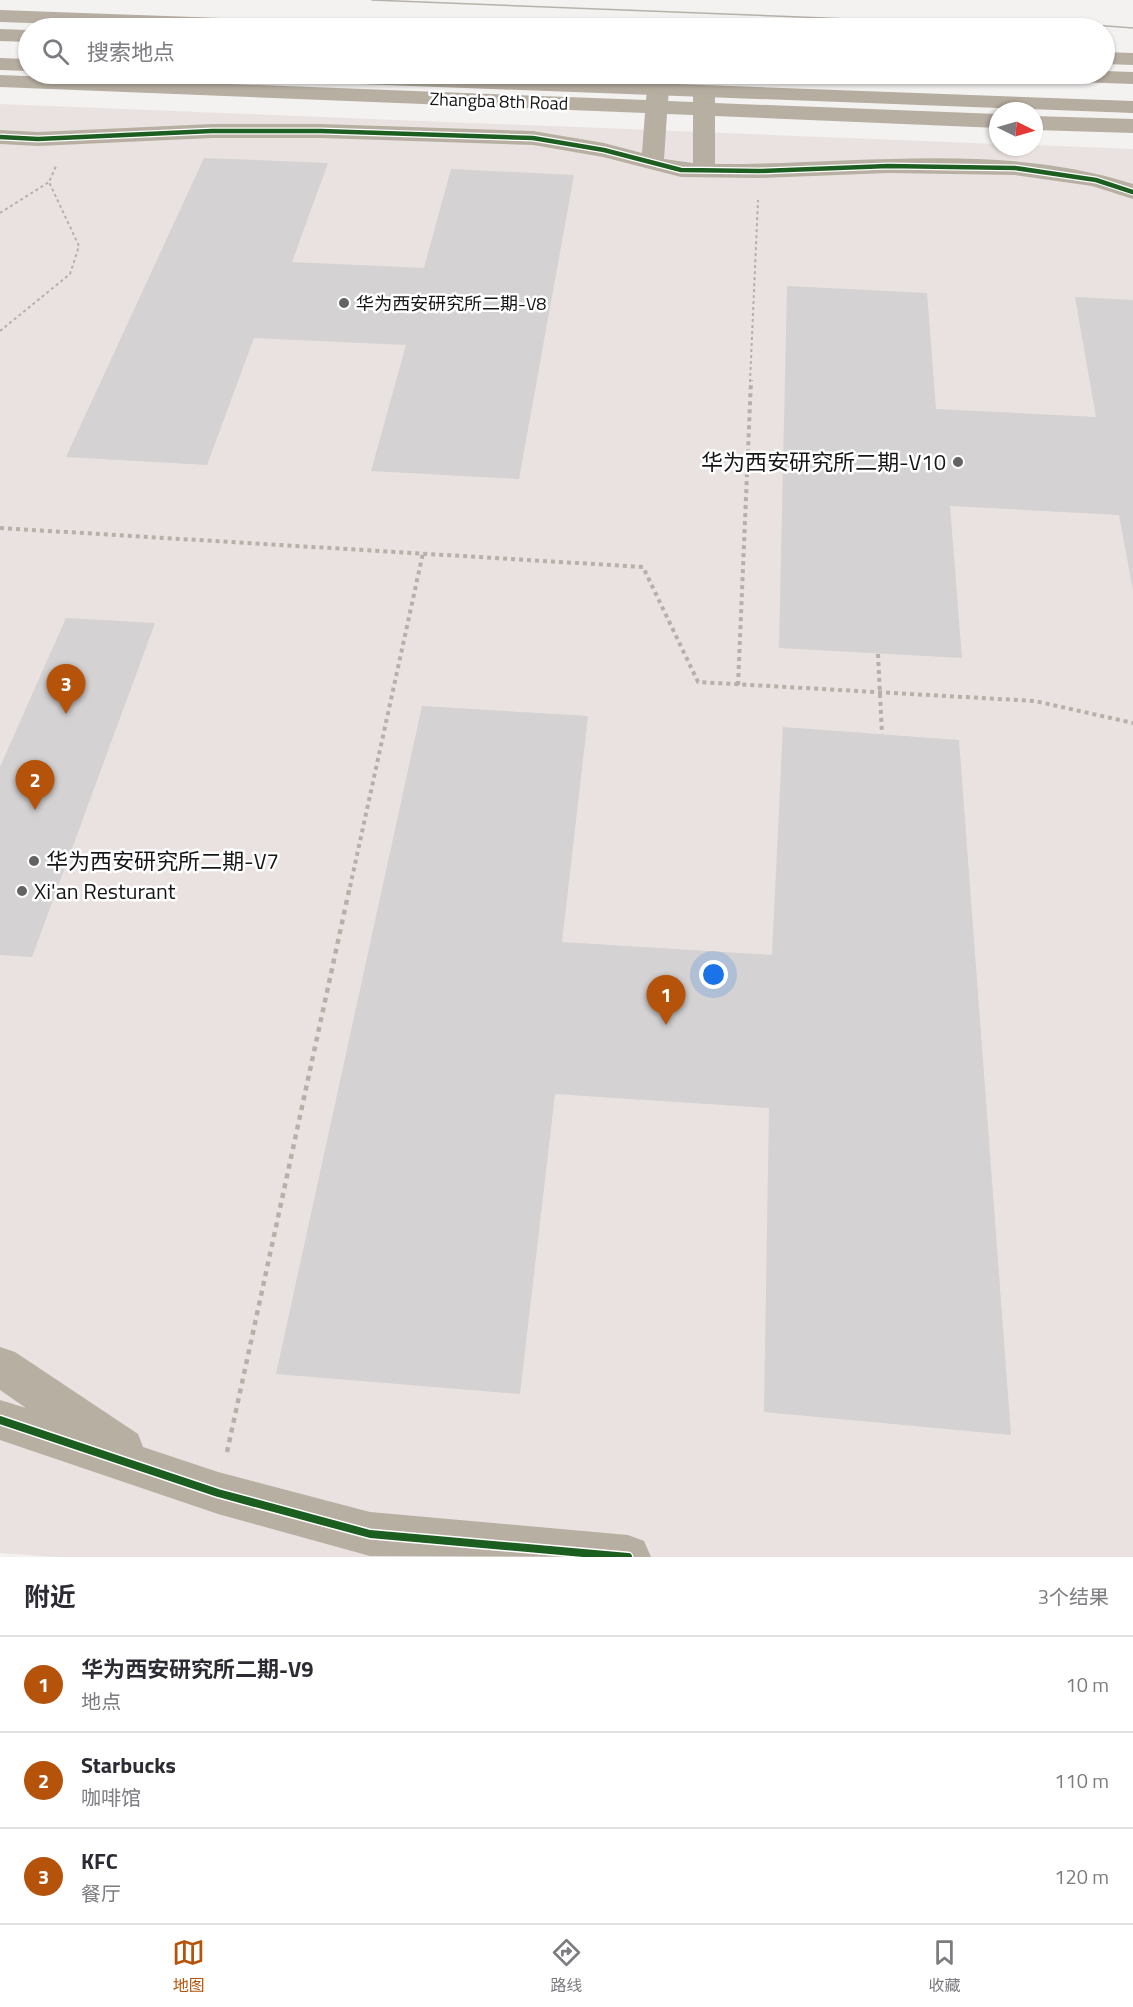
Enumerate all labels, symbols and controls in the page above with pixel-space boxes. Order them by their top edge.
search box [18,18,1115,84]
icon: search [39,35,72,68]
text: 搜索地点 [87,35,175,69]
street label: Zhangba 8th Road [429,85,569,117]
north arrow [989,102,1043,156]
place label: 华为西安研究所二期-V8 [356,290,546,317]
marker: 华为西安研究所二期-V8 [337,296,351,310]
place label: 华为西安研究所二期-V10 [701,445,946,479]
marker: 华为西安研究所二期-V10 [951,455,965,469]
pin: 3 [46,664,86,714]
pin: 2 [15,760,54,810]
place label: 华为西安研究所二期-V7 [46,844,279,878]
marker: 华为西安研究所二期-V7 [27,854,41,868]
place label: Xi'an Resturant [34,874,176,908]
marker: Xi'an Resturant [15,884,29,898]
your location [699,960,728,989]
pin: 1 [646,976,686,1025]
text: 附近 [24,1577,76,1616]
text: 3个结果 [1038,1581,1109,1612]
text: 华为西安研究所二期-V9 [81,1652,314,1686]
text: 1 [38,1669,49,1700]
text: 10 m [1065,1669,1109,1700]
text: 地点 [81,1686,121,1717]
text: Starbucks [81,1748,176,1782]
text: 2 [38,1765,49,1796]
text: 110 m [1054,1765,1109,1796]
text: 咖啡馆 [81,1782,141,1813]
text: KFC [81,1844,118,1878]
text: 3 [38,1861,49,1892]
text: 120 m [1054,1861,1109,1892]
text: 餐厅 [81,1878,121,1909]
tab: 地图 [172,1936,205,1997]
tab: 路线 [550,1936,583,1997]
tab: 收藏 [928,1936,961,1997]

